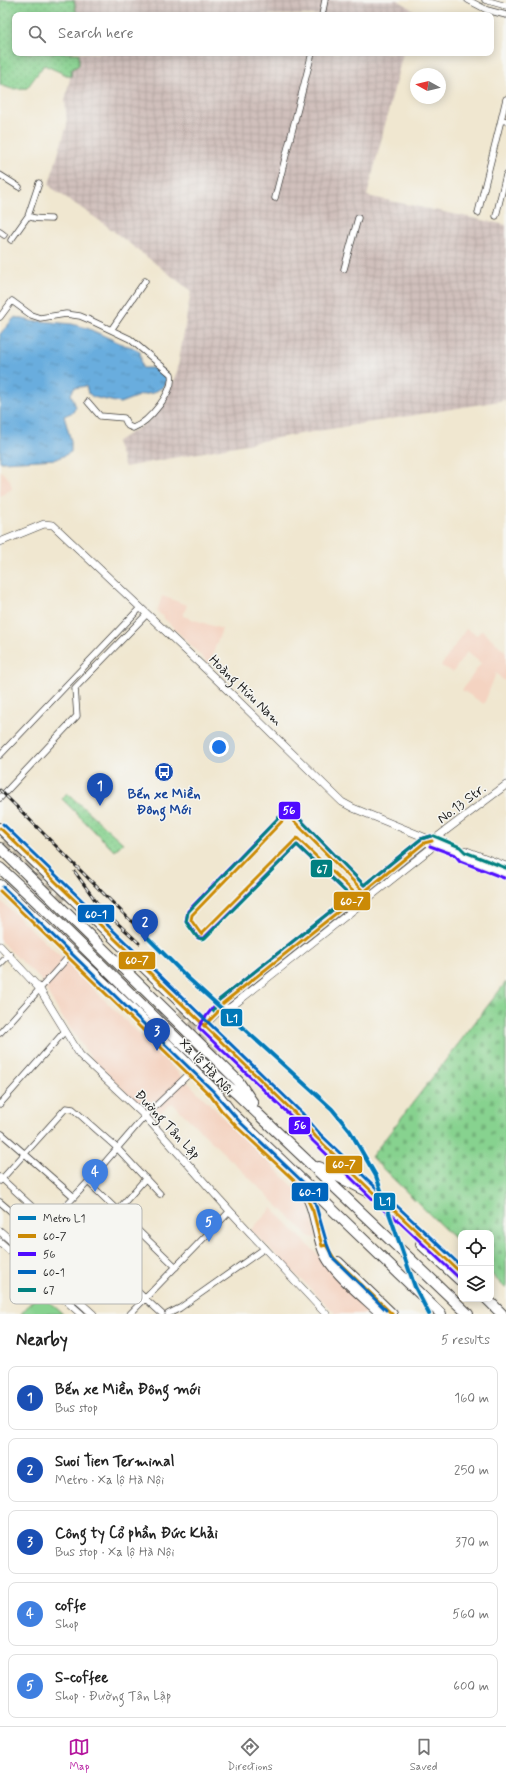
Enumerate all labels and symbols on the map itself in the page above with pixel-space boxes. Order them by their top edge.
north arrow [410,68,446,104]
street label: Hoàng Hữu Nam [203,651,286,732]
your location [209,737,229,757]
bus stop icon: Bến xe Miền Đông Mới [153,761,175,783]
pin: 1 [87,773,113,806]
street label: No.13 Str. [434,780,490,828]
place label: Bến xe Miền Đông Mới [127,785,201,822]
line badge: 56 [278,801,301,820]
text: 56 [283,804,295,818]
line badge: 67 [310,859,333,878]
text: 67 [316,863,328,877]
line badge: 60-7 [333,891,371,911]
text: 60-7 [340,895,364,909]
line badge: 60-1 [77,904,115,923]
text: 60-1 [85,908,107,922]
pin: 2 [132,909,158,942]
line badge: 60-7 [118,951,156,970]
text: 60-7 [125,954,149,968]
line badge: L1 [220,1008,243,1027]
text: L1 [226,1012,238,1026]
pin: 3 [144,1018,170,1051]
street label: Xa lộ Hà Nội [175,1035,238,1099]
street label: Đường Tân Lập [129,1086,204,1165]
line badge: 56 [288,1116,311,1135]
text: 56 [294,1119,306,1133]
line badge: 60-7 [325,1155,363,1174]
text: 60-7 [332,1158,356,1172]
pin: 4 [82,1159,108,1192]
line badge: 60-1 [291,1182,329,1202]
text: 60-1 [299,1186,321,1200]
line badge: L1 [373,1192,396,1211]
text: L1 [379,1195,391,1209]
legend [10,1204,142,1304]
pin: 5 [196,1209,222,1242]
text: Metro L1 [43,1212,85,1226]
text: 60-7 [43,1230,67,1244]
text: 56 [43,1248,56,1262]
text: 60-1 [43,1266,65,1280]
text: 67 [43,1284,55,1298]

